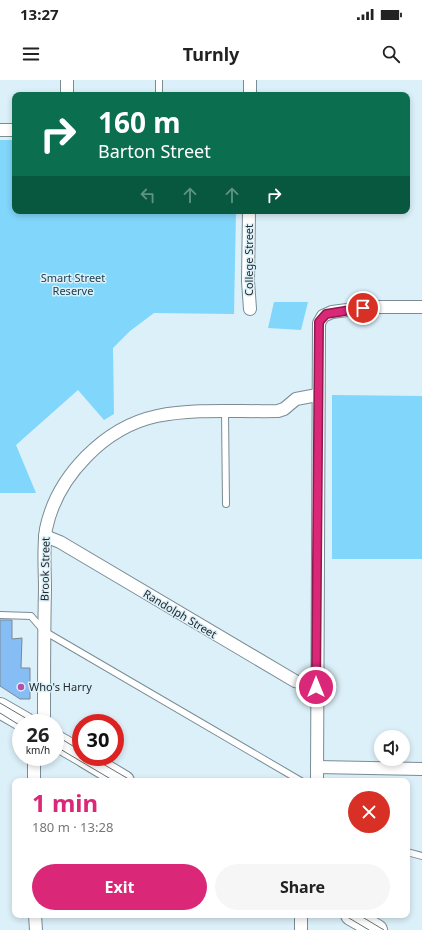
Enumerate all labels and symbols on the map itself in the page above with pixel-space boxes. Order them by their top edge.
street label: College Street [241,224,256,296]
park label: Smart Street Reserve [41,270,105,298]
pin [346,291,380,325]
street label: Brook Street [36,537,53,601]
street label: Randolph Street [141,586,220,641]
position arrow [295,666,337,708]
place label: Who's Harry [29,679,92,694]
marker: Who's Harry [16,682,26,692]
speed limit sign: 30 [72,714,124,766]

